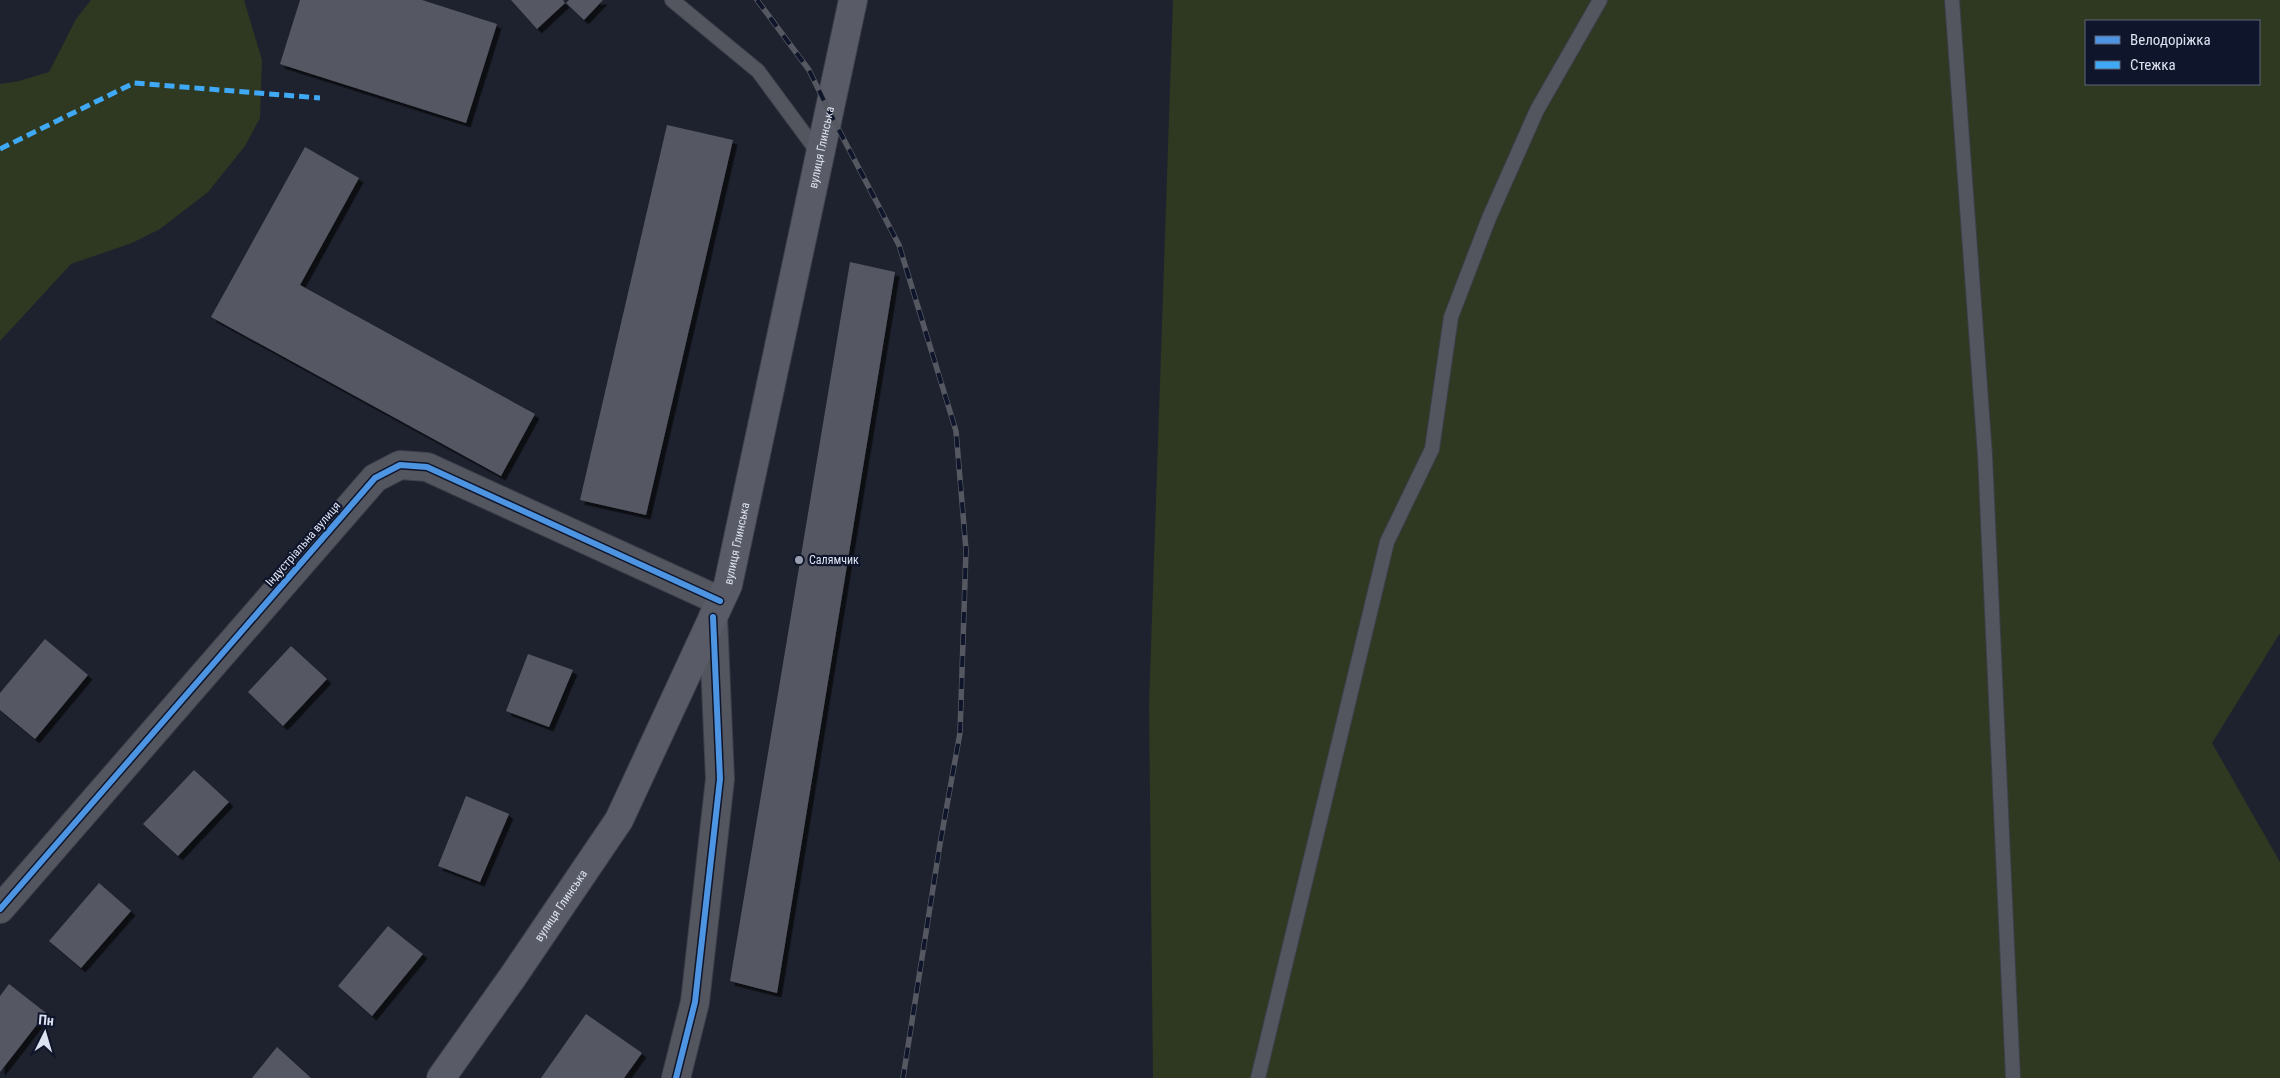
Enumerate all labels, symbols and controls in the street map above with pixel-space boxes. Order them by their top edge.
legend [2085,20,2260,85]
text: Велодоріжка [2130,31,2211,49]
text: Стежка [2130,56,2176,74]
street label: вулиця Глинська [806,105,837,190]
street label: Індустріальна вулиця [263,499,343,589]
street label: вулиця Глинська [721,501,753,586]
place label: Салямчик [809,553,859,567]
marker: Салямчик [793,554,805,566]
street label: вулиця Глинська [532,867,590,944]
north arrow [20,1008,70,1058]
text: Пн [38,1011,55,1029]

